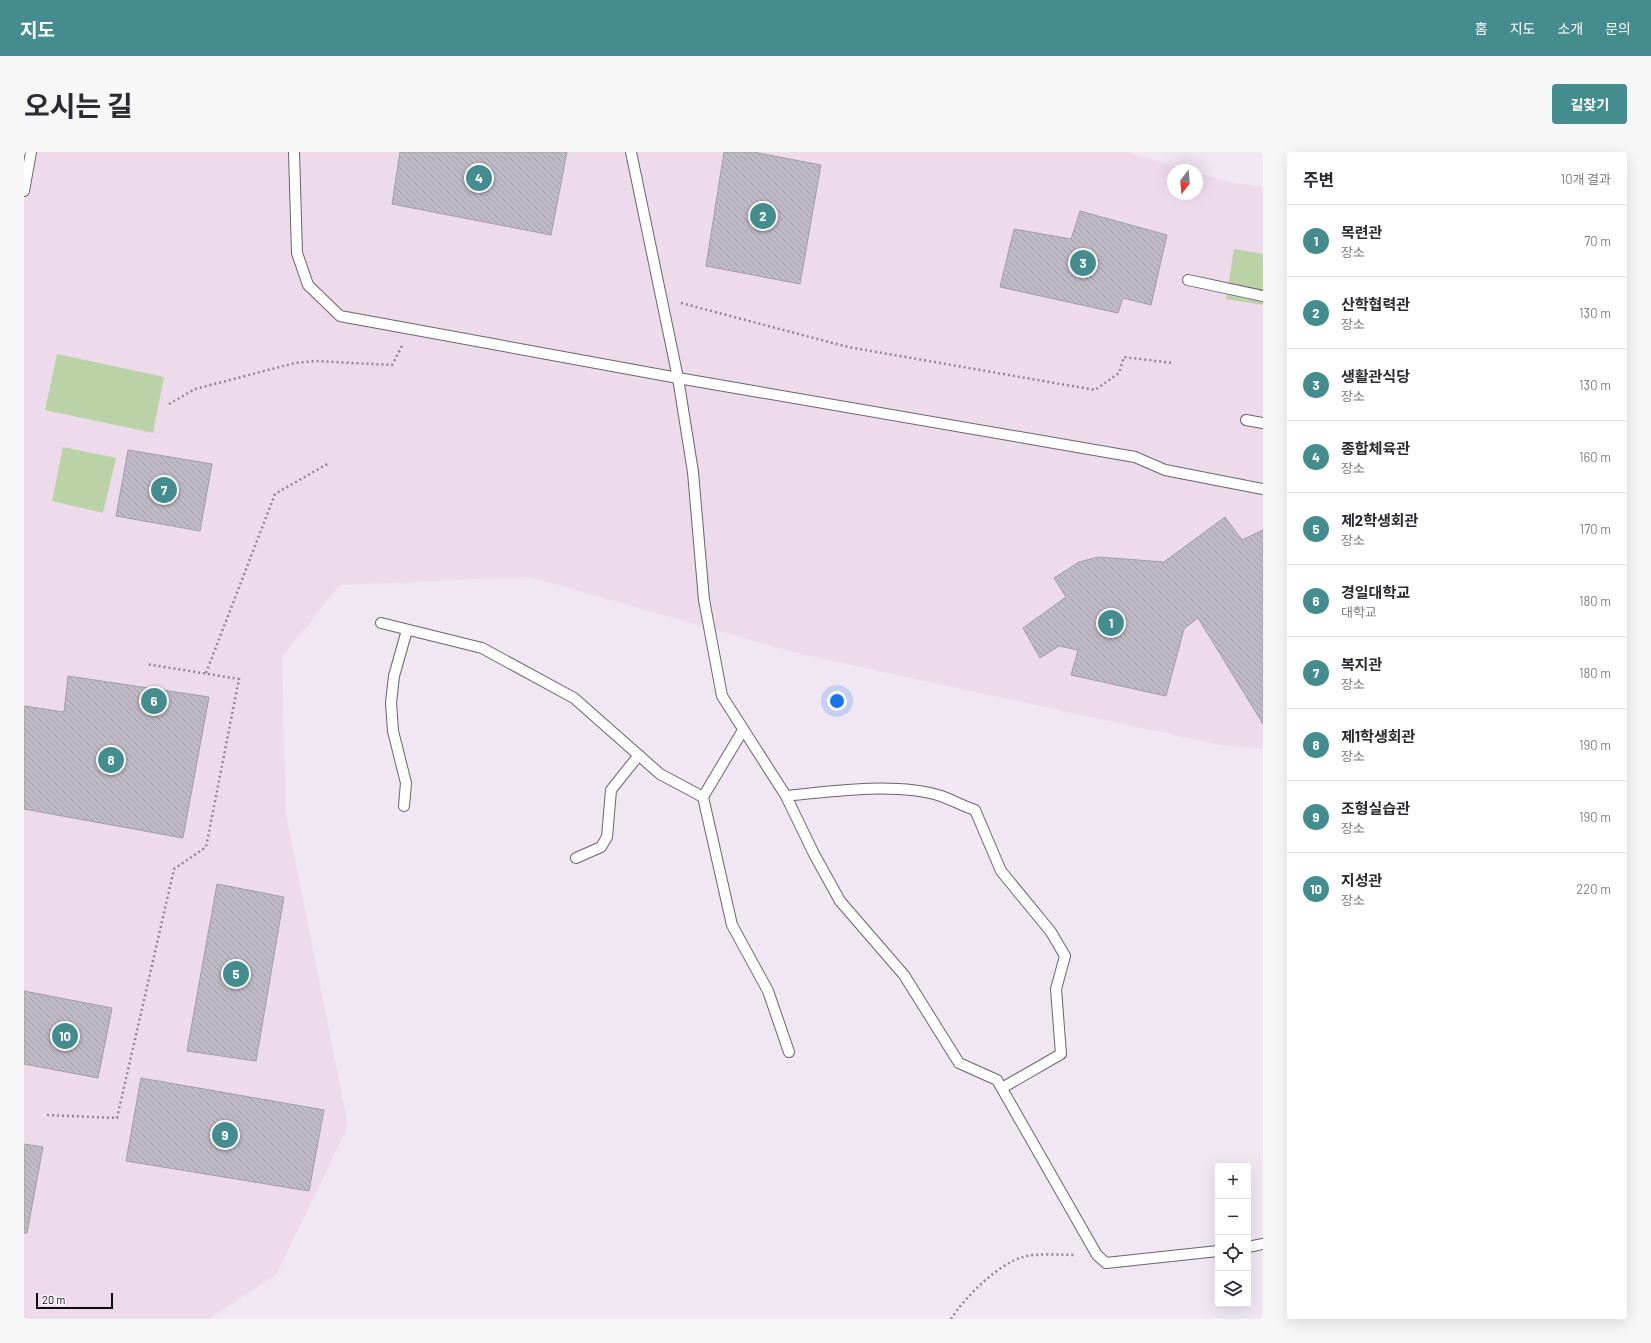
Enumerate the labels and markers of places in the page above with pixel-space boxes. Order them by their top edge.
pin: 4 [466,163,492,193]
pin: 2 [750,201,776,231]
pin: 3 [1070,248,1096,278]
pin: 7 [151,475,177,505]
pin: 1 [1098,608,1124,638]
pin: 6 [141,686,167,716]
pin: 8 [98,745,124,775]
pin: 5 [223,959,249,989]
pin: 10 [52,1021,78,1051]
pin: 9 [212,1120,238,1150]

